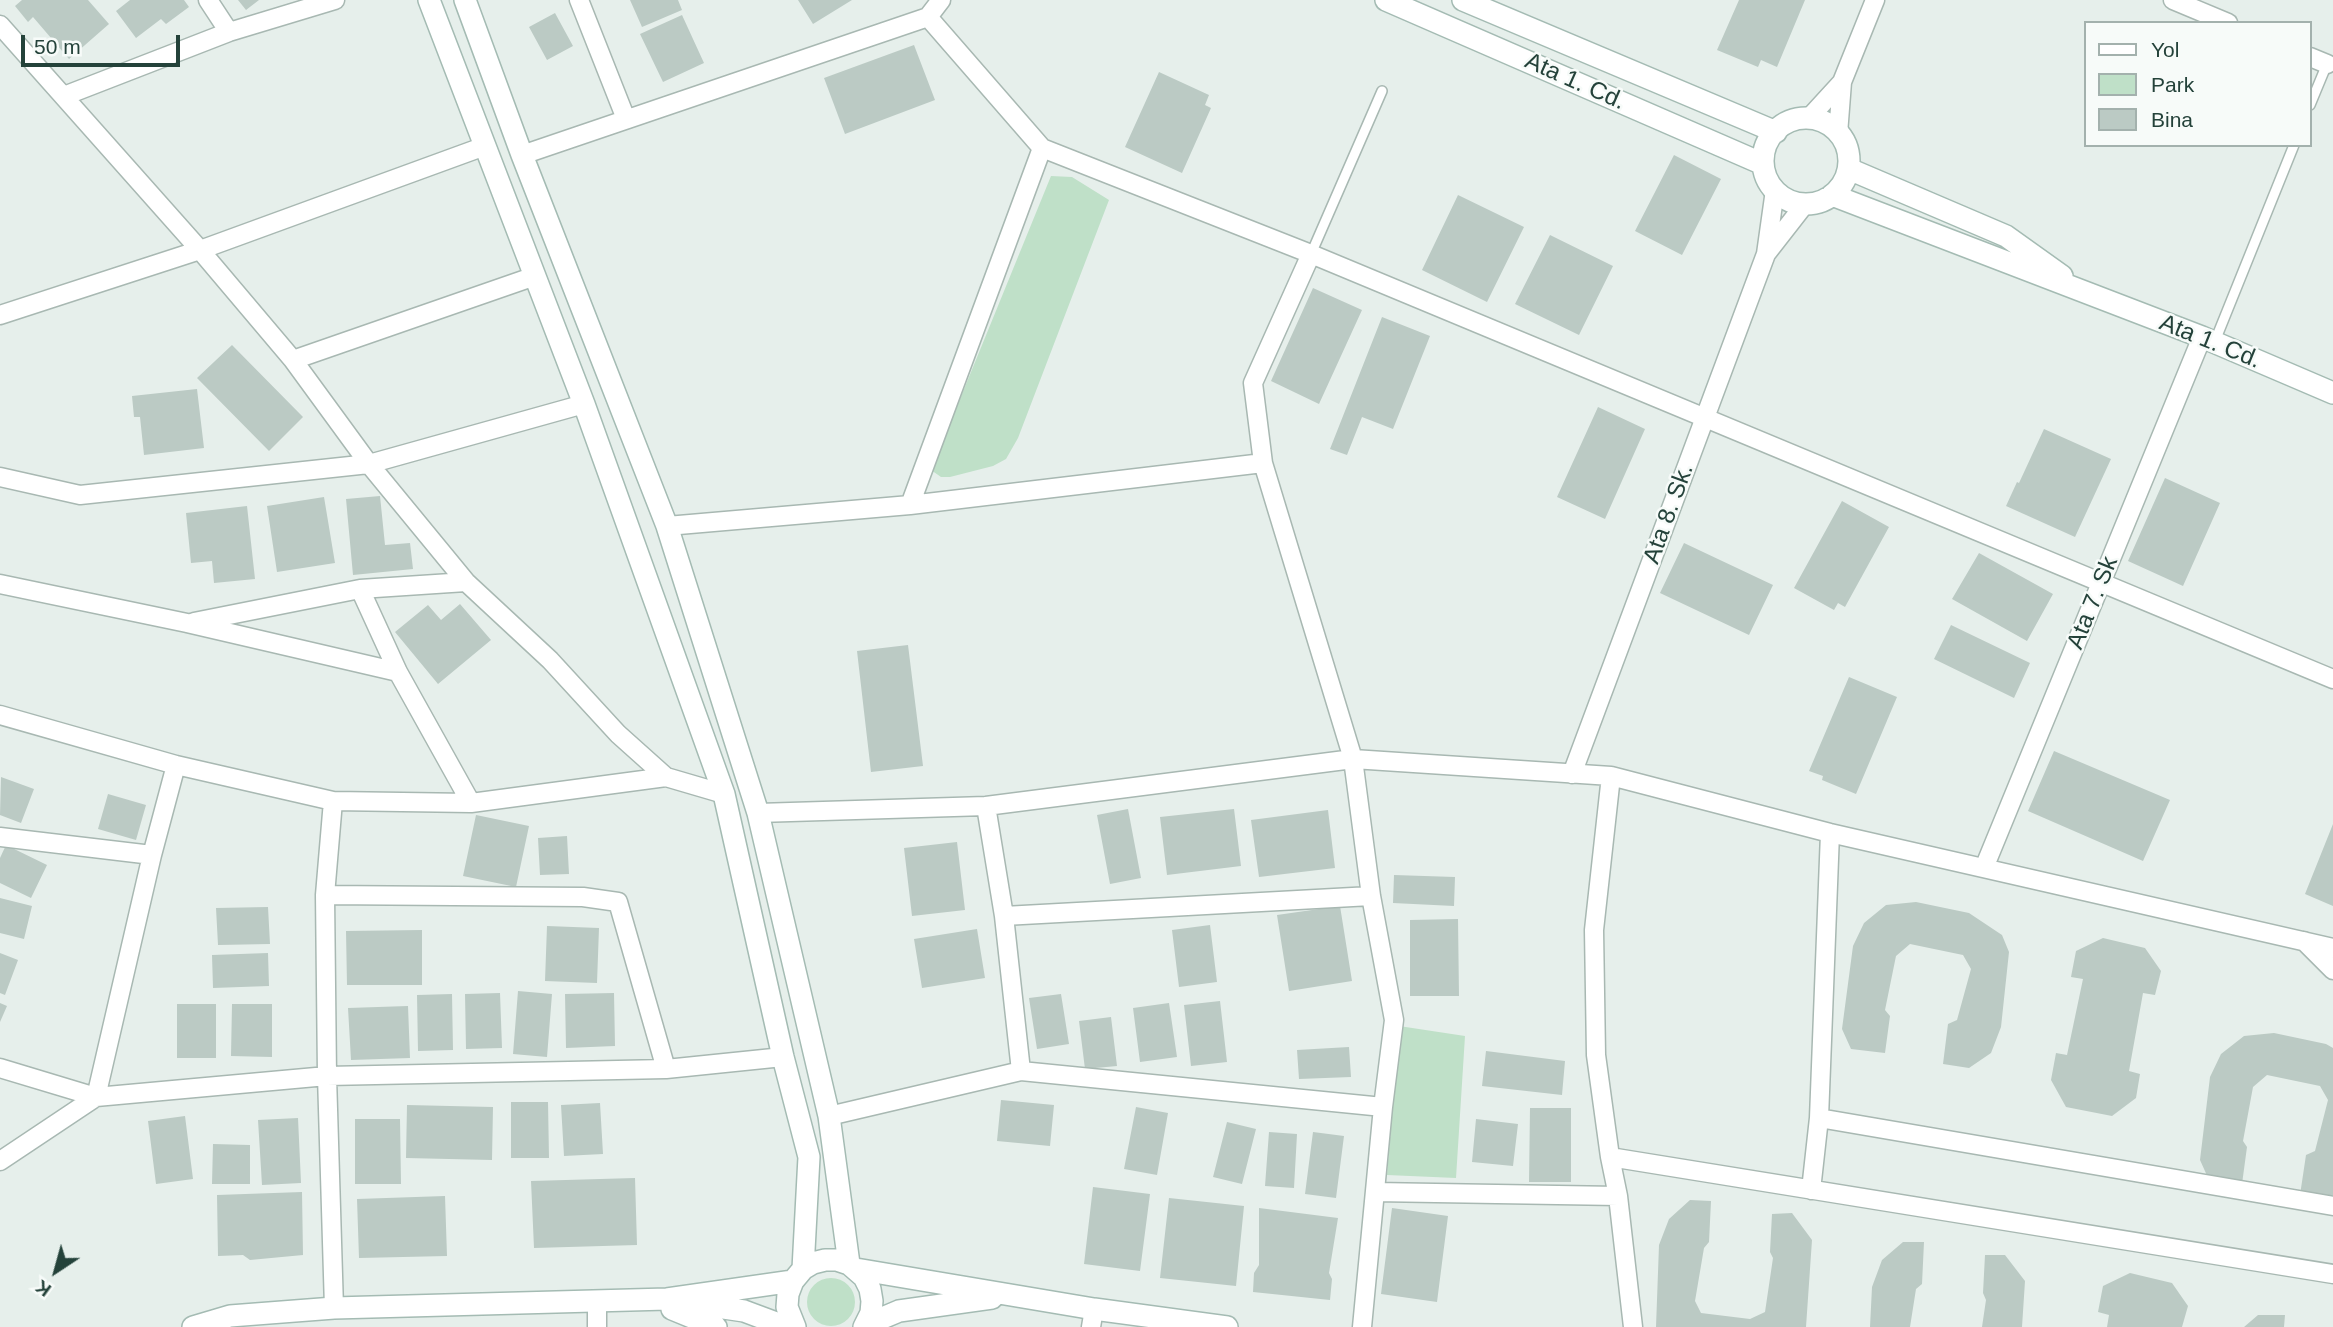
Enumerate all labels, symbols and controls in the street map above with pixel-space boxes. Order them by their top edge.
scale bar [24,21,184,65]
legend [2084,21,2312,147]
text: 50 m [34,35,81,58]
text: Yol [2151,38,2179,61]
street label: Ata 1. Cd. [1520,47,1630,117]
text: Park [2151,73,2194,96]
text: Bina [2151,108,2193,131]
street label: Ata 1. Cd. [2155,309,2265,375]
street label: Ata 8. Sk. [1638,460,1700,568]
street label: Ata 7. Sk [2061,552,2125,654]
north arrow [21,1236,91,1306]
text: K [32,1276,55,1301]

